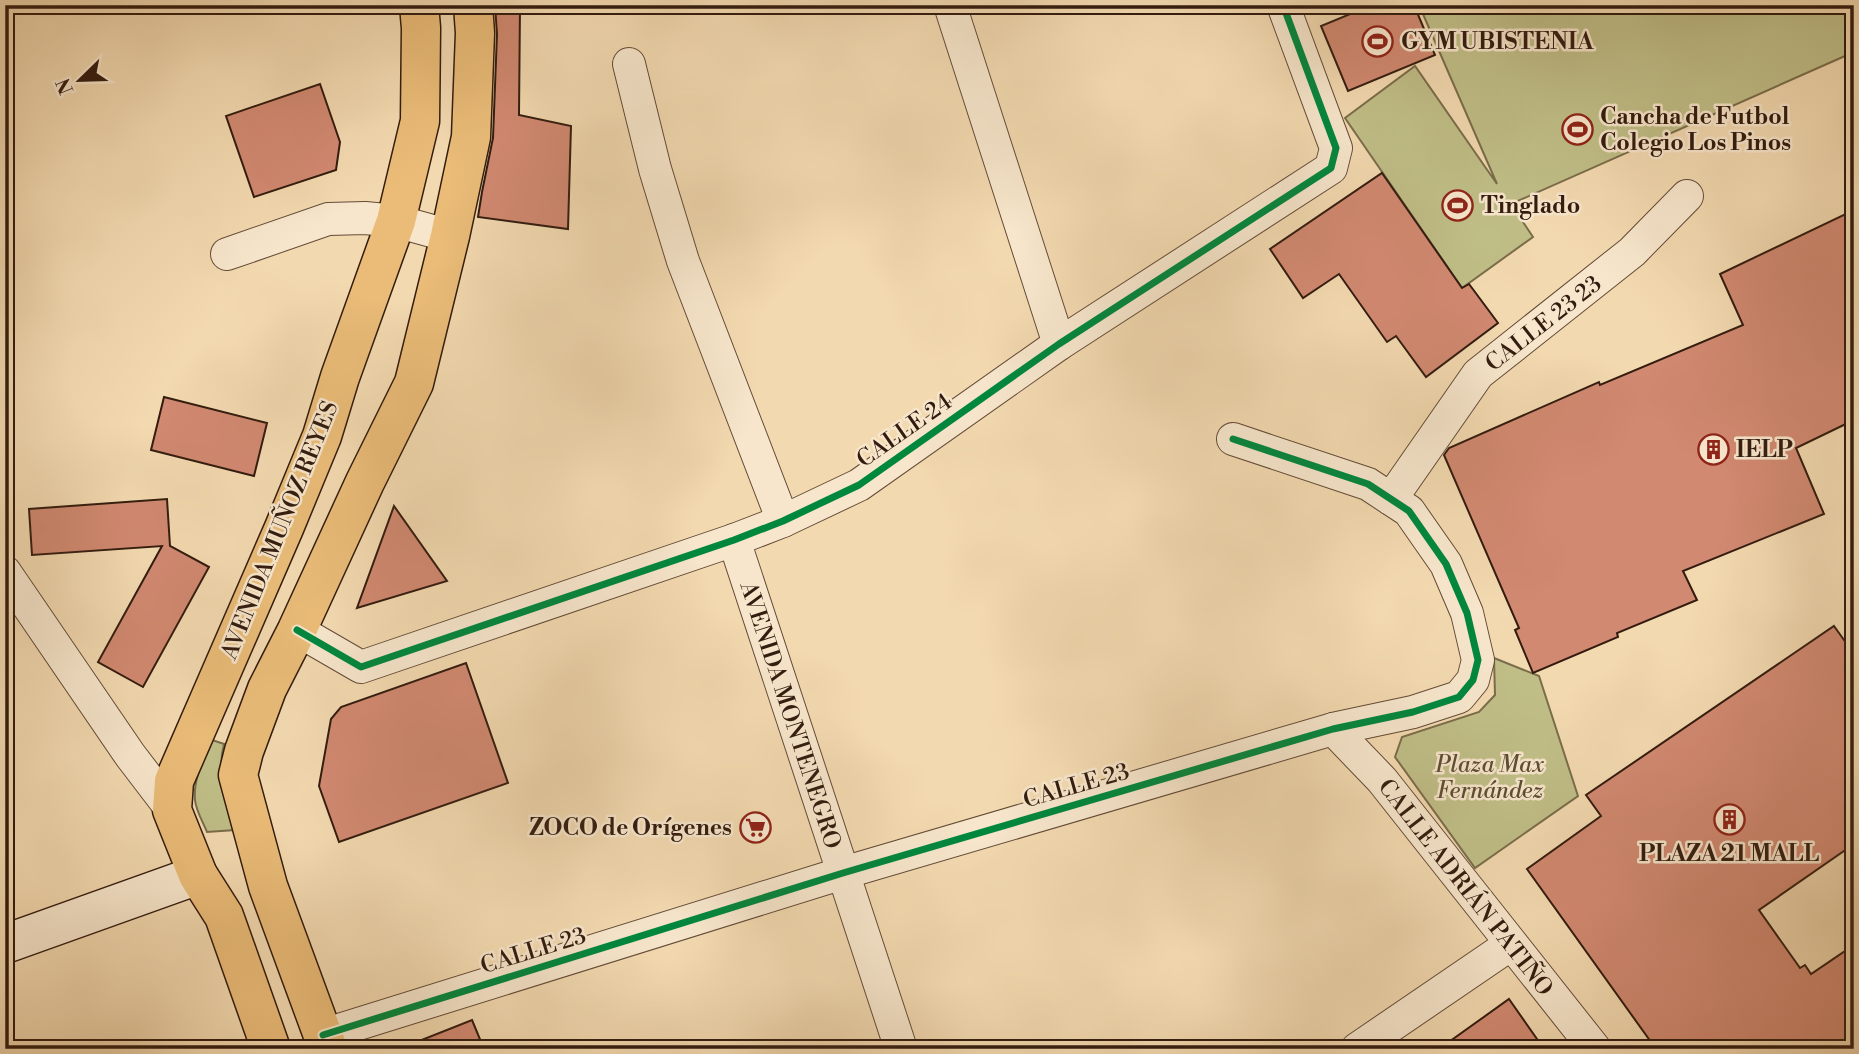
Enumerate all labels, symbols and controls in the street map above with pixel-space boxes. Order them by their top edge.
sports icon: GYM UBISTENIA [1361,24,1395,58]
place label: GYM UBISTENIA [1401,28,1594,56]
north arrow [46,46,116,116]
text: N [51,75,79,98]
place label: Cancha de Futbol Colegio Los Pinos [1600,103,1791,157]
sports icon: Cancha de Futbol Colegio Los Pinos [1560,112,1594,146]
sports icon: Tinglado [1441,188,1475,222]
place label: Tinglado [1481,192,1580,220]
street label: CALLE 23 23 [1480,270,1607,378]
street label: CALLE 24 [851,388,958,474]
street label: AVENIDA MUÑOZ REYES [213,396,345,664]
building icon: IELP [1696,432,1730,466]
place label: IELP [1736,436,1793,464]
street label: AVENIDA MONTENEGRO [733,577,847,852]
park label: Plaza Max Fernández [1435,751,1545,805]
street label: CALLE 23 [1020,757,1133,814]
street label: CALLE ADRIÁN PATIÑO [1372,772,1560,1002]
building icon: PLAZA 21 MALL [1712,802,1746,836]
supermarket icon: ZOCO de Orígenes [738,810,772,844]
place label: ZOCO de Orígenes [529,814,732,842]
place label: PLAZA 21 MALL [1639,840,1819,868]
street label: CALLE 23 [477,922,590,980]

